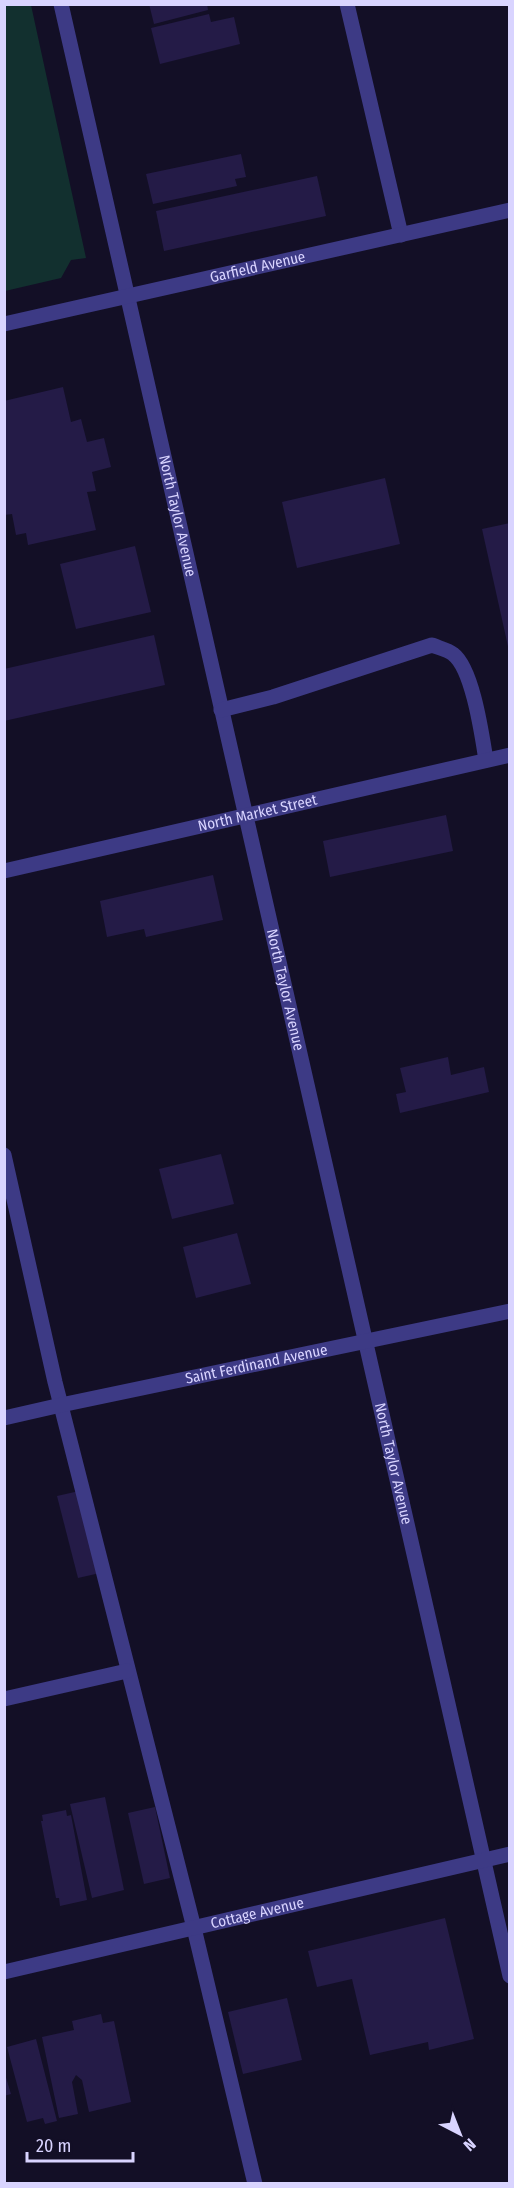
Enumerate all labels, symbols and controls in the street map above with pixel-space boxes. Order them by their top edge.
street label: Garfield Avenue [208,247,307,286]
street label: North Taylor Avenue [155,453,200,579]
street label: North Market Street [196,791,319,835]
street label: North Taylor Avenue [263,927,308,1052]
street label: Saint Ferdinand Avenue [184,1340,329,1388]
street label: North Taylor Avenue [371,1401,416,1526]
street label: Cottage Avenue [209,1893,306,1933]
north arrow [430,2104,490,2164]
scale bar [27,2125,134,2163]
text: 20 m [36,2135,71,2157]
text: N [460,2135,480,2155]

